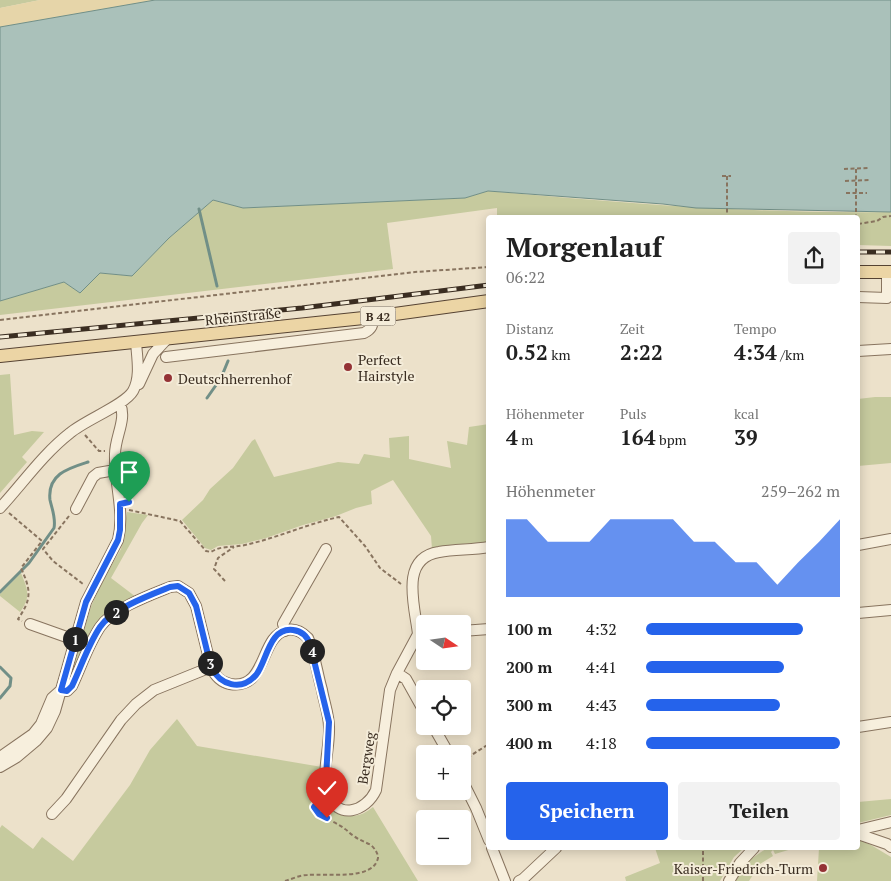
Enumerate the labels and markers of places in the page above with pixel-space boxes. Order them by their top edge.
place label: Perfect Hairstyle [358,350,414,385]
marker: Perfect Hairstyle [342,361,354,373]
place label: Deutschherrenhof [178,369,292,388]
marker: Deutschherrenhof [162,372,174,384]
pin [108,451,150,502]
pin: 2 [104,600,128,624]
pin: 1 [62,626,88,652]
pin: 4 [300,638,324,664]
pin: 3 [198,650,222,676]
pin [306,767,348,818]
place label: Kaiser-Friedrich-Turm [674,859,813,878]
marker: Kaiser-Friedrich-Turm [817,862,829,874]

